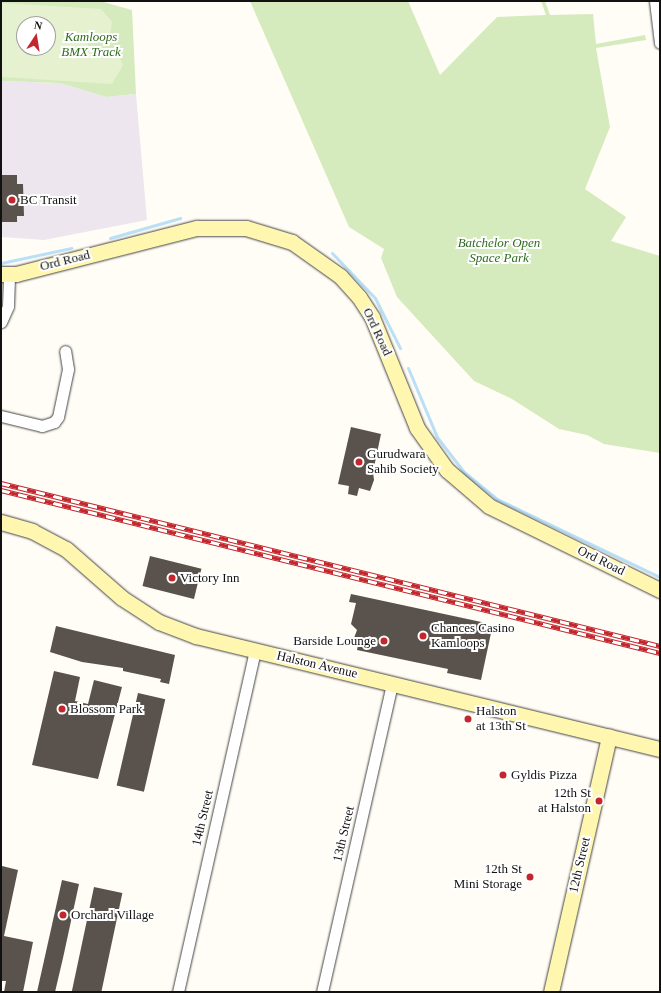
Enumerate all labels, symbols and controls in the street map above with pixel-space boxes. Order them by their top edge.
north arrow [16,16,56,56]
text: N [33,19,43,32]
park label: Kamloops BMX Track [61,30,121,61]
place label: BC Transit [20,192,77,208]
marker: BC Transit [7,195,17,205]
park label: Batchelor Open Space Park [458,236,540,267]
street label: Ord Road [38,247,92,275]
street label: Ord Road [359,306,395,358]
place label: Gurudwara Sahib Society [367,447,439,478]
marker: Gurudwara Sahib Society [354,457,364,467]
street label: Ord Road [575,543,627,579]
place label: Victory Inn [180,570,240,586]
marker: Victory Inn [167,573,177,583]
place label: Chances Casino Kamloops [431,621,514,652]
marker: Chances Casino Kamloops [418,631,428,641]
place label: Barside Lounge [293,633,376,649]
marker: Barside Lounge [379,636,389,646]
street label: Halston Avenue [275,648,359,682]
place label: Blossom Park [70,701,143,717]
marker: Blossom Park [57,704,67,714]
place label: Halston at 13th St [476,704,526,735]
marker: Halston at 13th St [463,714,473,724]
place label: Gyldis Pizza [511,767,577,783]
marker: Gyldis Pizza [498,770,508,780]
place label: 12th St at Halston [538,786,591,817]
street label: 14th Street [189,789,217,847]
marker: 12th St at Halston [594,796,604,806]
street label: 13th Street [330,805,358,863]
street label: 12th Street [566,836,594,894]
place label: 12th St Mini Storage [454,862,522,893]
marker: 12th St Mini Storage [525,872,535,882]
place label: Orchard Village [71,907,154,923]
marker: Orchard Village [58,910,68,920]

